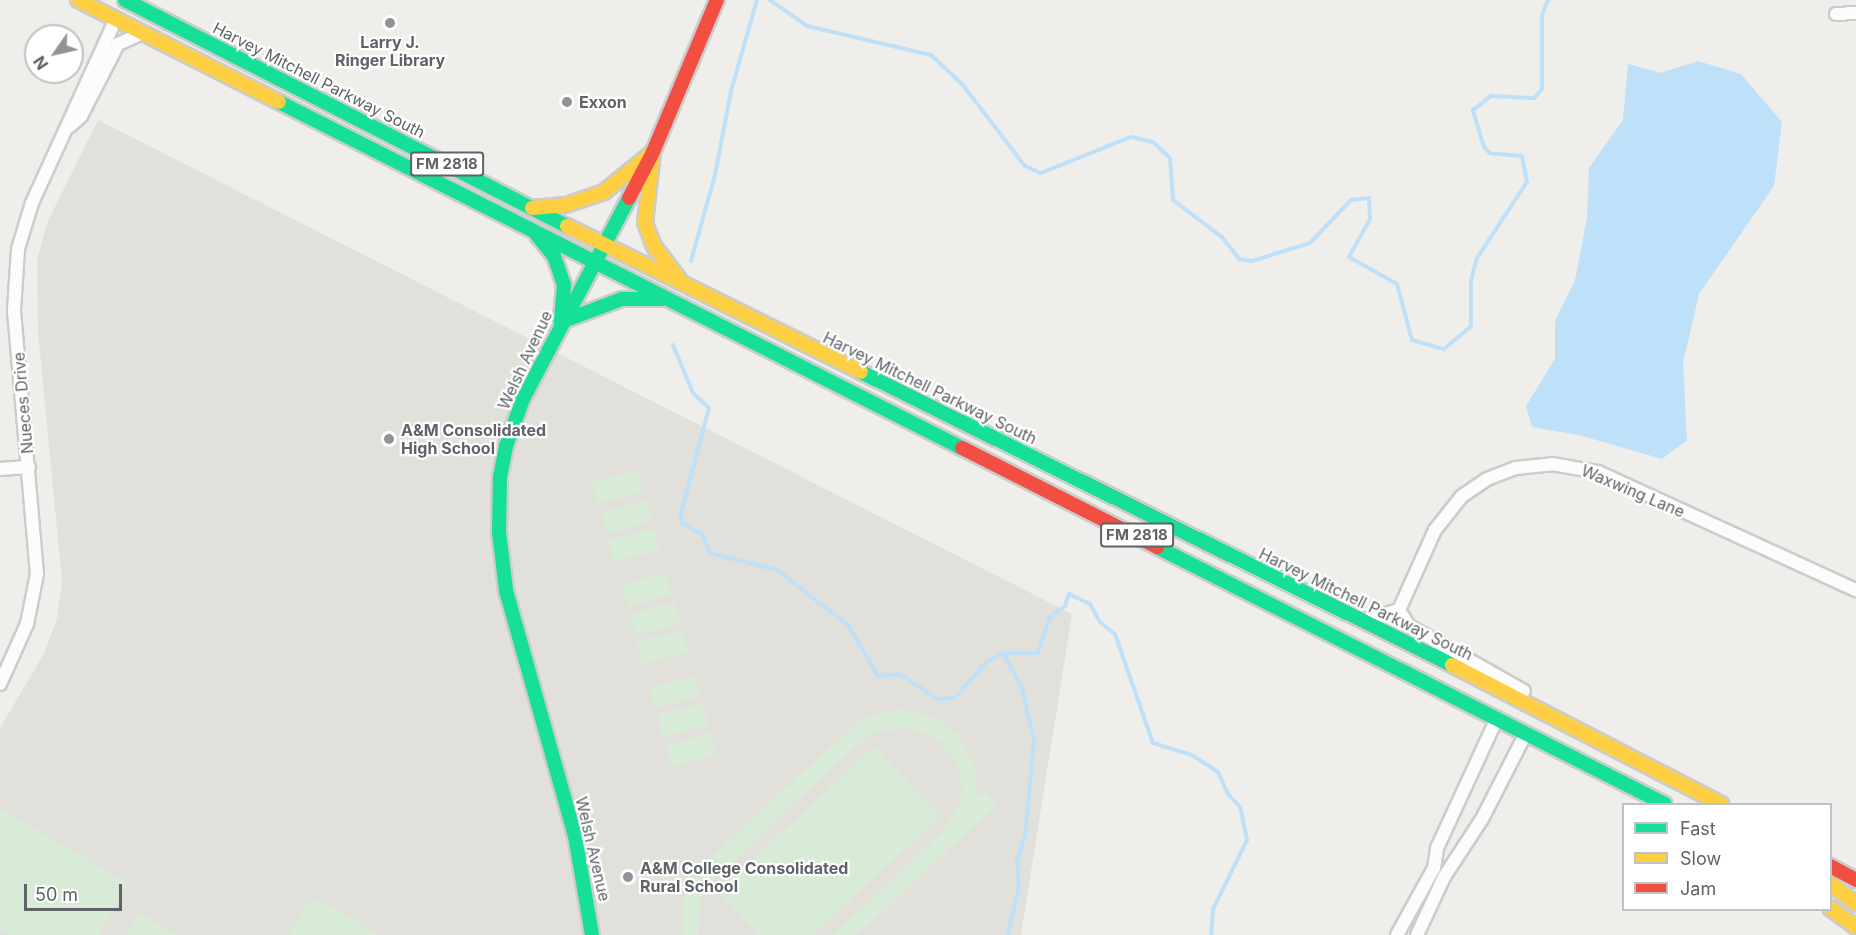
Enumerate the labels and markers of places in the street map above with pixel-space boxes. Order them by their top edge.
marker: Larry J. Ringer Library [383,16,397,30]
place label: Larry J. Ringer Library [335,32,445,70]
place label: Exxon [579,92,627,112]
marker: Exxon [560,95,574,109]
place label: A&M Consolidated High School [401,420,546,458]
marker: A&M Consolidated High School [382,432,396,446]
place label: A&M College Consolidated Rural School [640,858,848,896]
marker: A&M College Consolidated Rural School [621,870,635,884]

